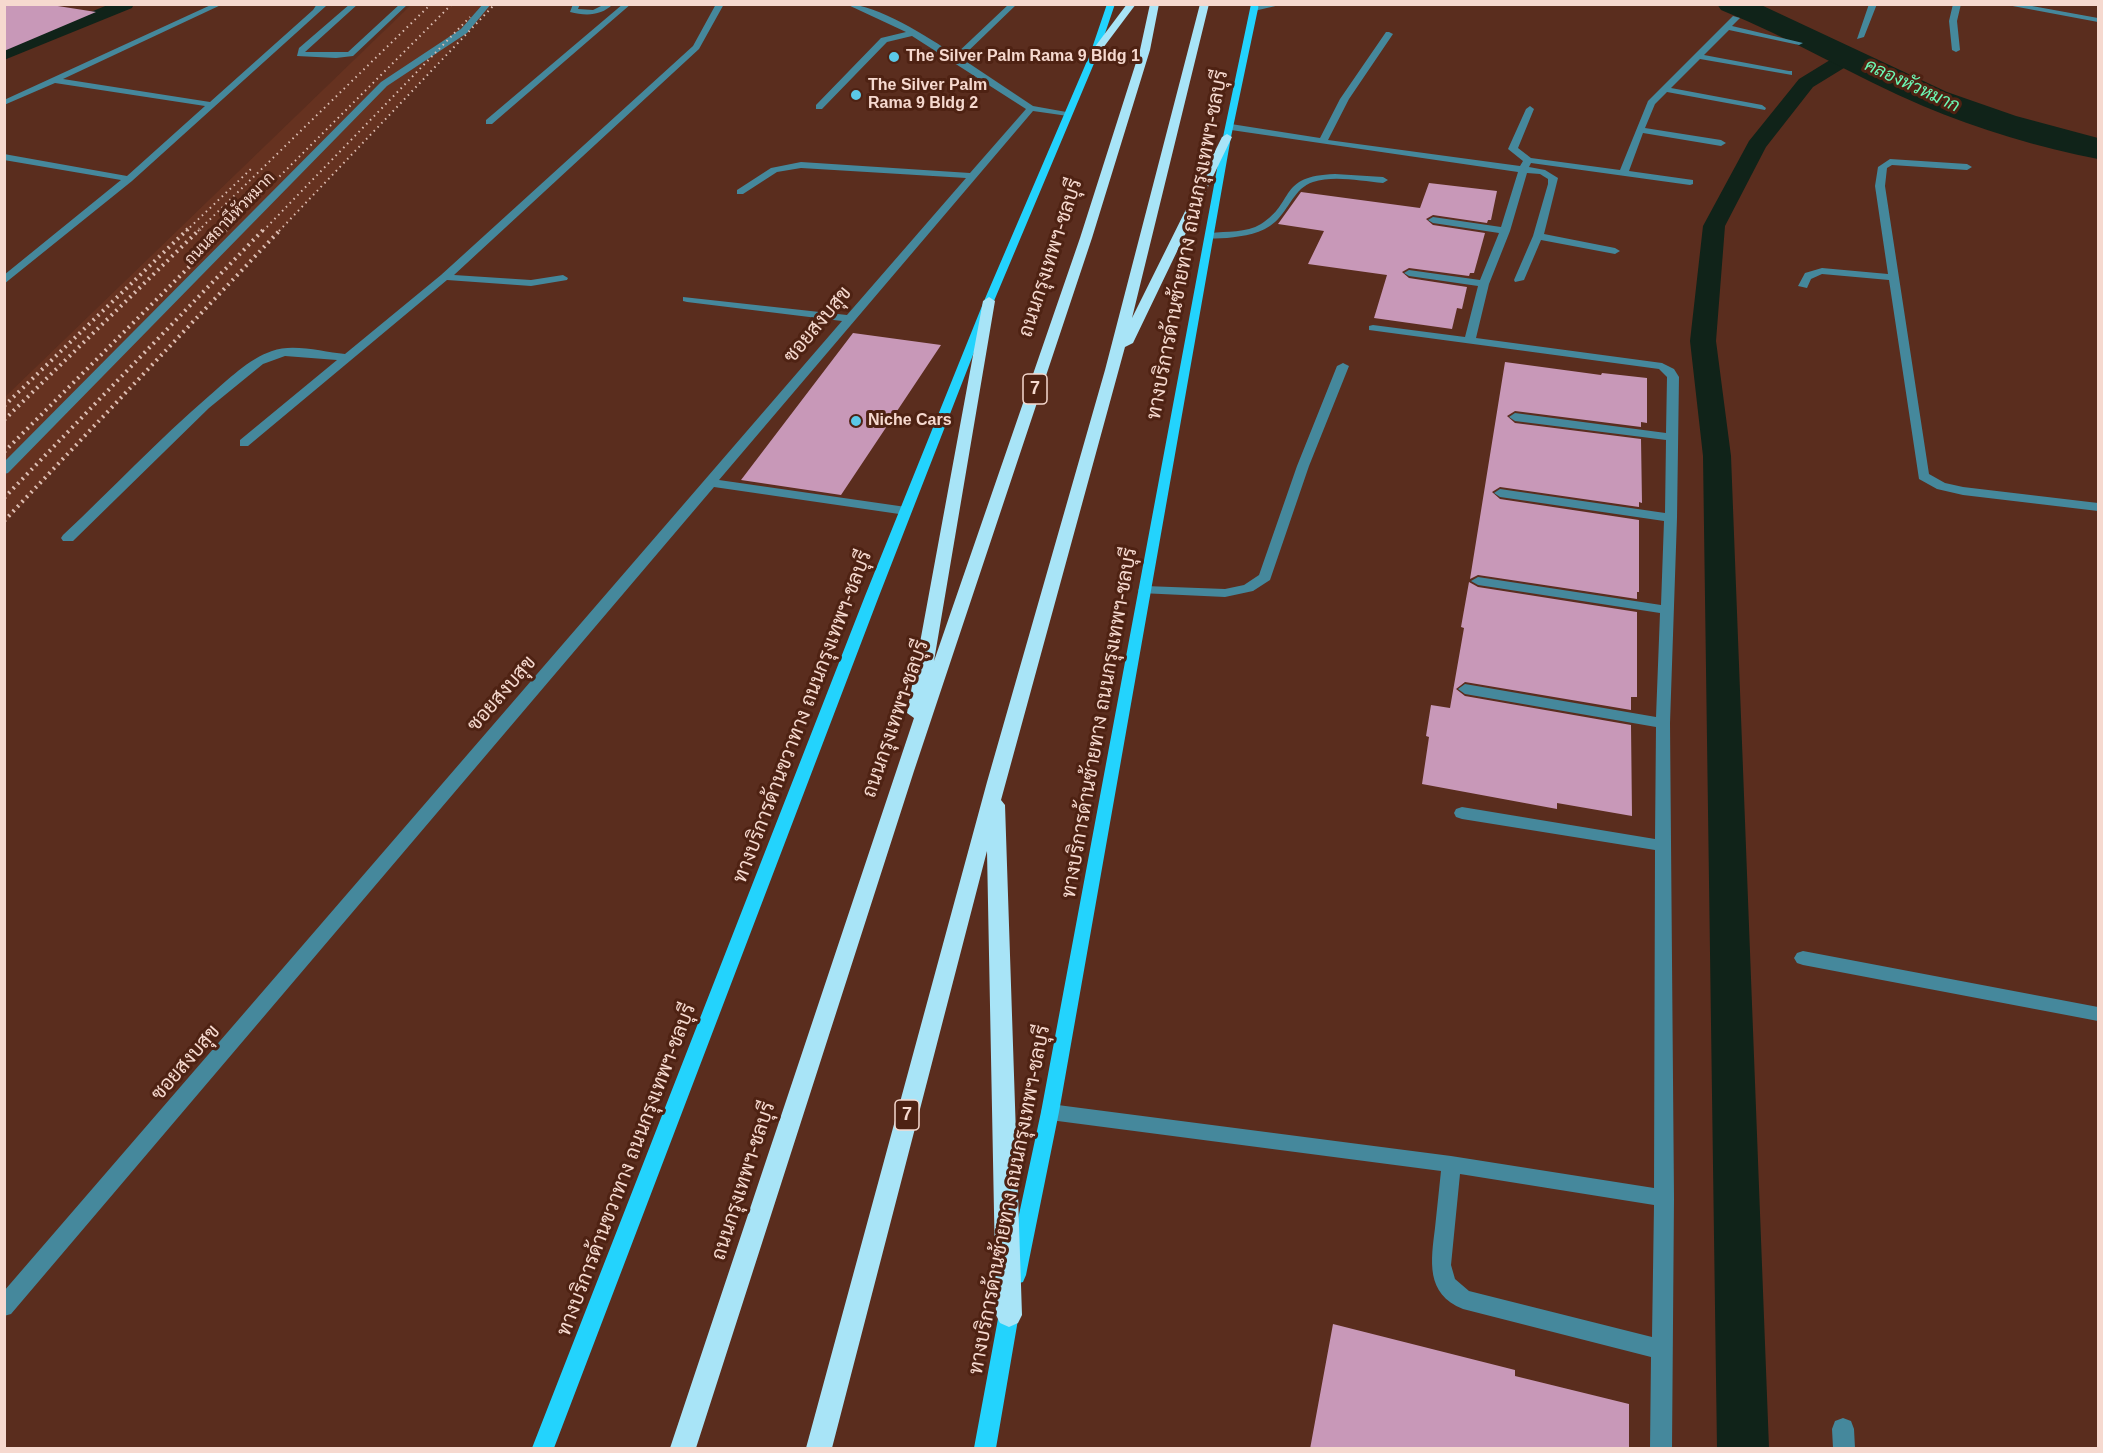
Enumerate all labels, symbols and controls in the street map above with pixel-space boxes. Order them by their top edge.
place label: The Silver Palm Rama 9 Bldg 1 [906,47,1140,67]
marker: The Silver Palm Rama 9 Bldg 1 [887,50,901,64]
water label: คลองหัวหมาก [1861,55,1963,117]
street label: ทางบริการด้านซ้ายทาง ถนนกรุงเทพฯ-ชลบุรี [1142,68,1234,422]
place label: The Silver Palm Rama 9 Bldg 2 [868,76,987,114]
marker: The Silver Palm Rama 9 Bldg 2 [849,88,863,102]
street label: ถนนสถานีหัวหมาก [181,169,279,269]
street label: ถนนกรุงเทพฯ-ชลบุรี [1014,176,1088,340]
street label: ซอยสงบสุข [779,282,857,368]
road number: 7 [1023,374,1047,404]
place label: Niche Cars [868,411,952,431]
marker: Niche Cars [849,414,863,428]
street label: ทางบริการด้านซ้ายทาง ถนนกรุงเทพฯ-ชลบุรี [1057,546,1143,900]
street label: ทางบริการด้านขวาทาง ถนนกรุงเทพฯ-ชลบุรี [728,547,878,887]
street label: ถนนกรุงเทพฯ-ชลบุรี [858,637,934,801]
street label: ซอยสงบสุข [463,651,541,737]
street label: ทางบริการด้านขวาทาง ถนนกรุงเทพฯ-ชลบุรี [552,1000,702,1340]
street label: ซอยสงบสุข [147,1020,225,1106]
street label: ทางบริการด้านซ้ายทาง ถนนกรุงเทพฯ-ชลบุรี [964,1023,1056,1377]
street label: ถนนกรุงเทพฯ-ชลบุรี [707,1099,781,1263]
road number: 7 [895,1100,919,1130]

